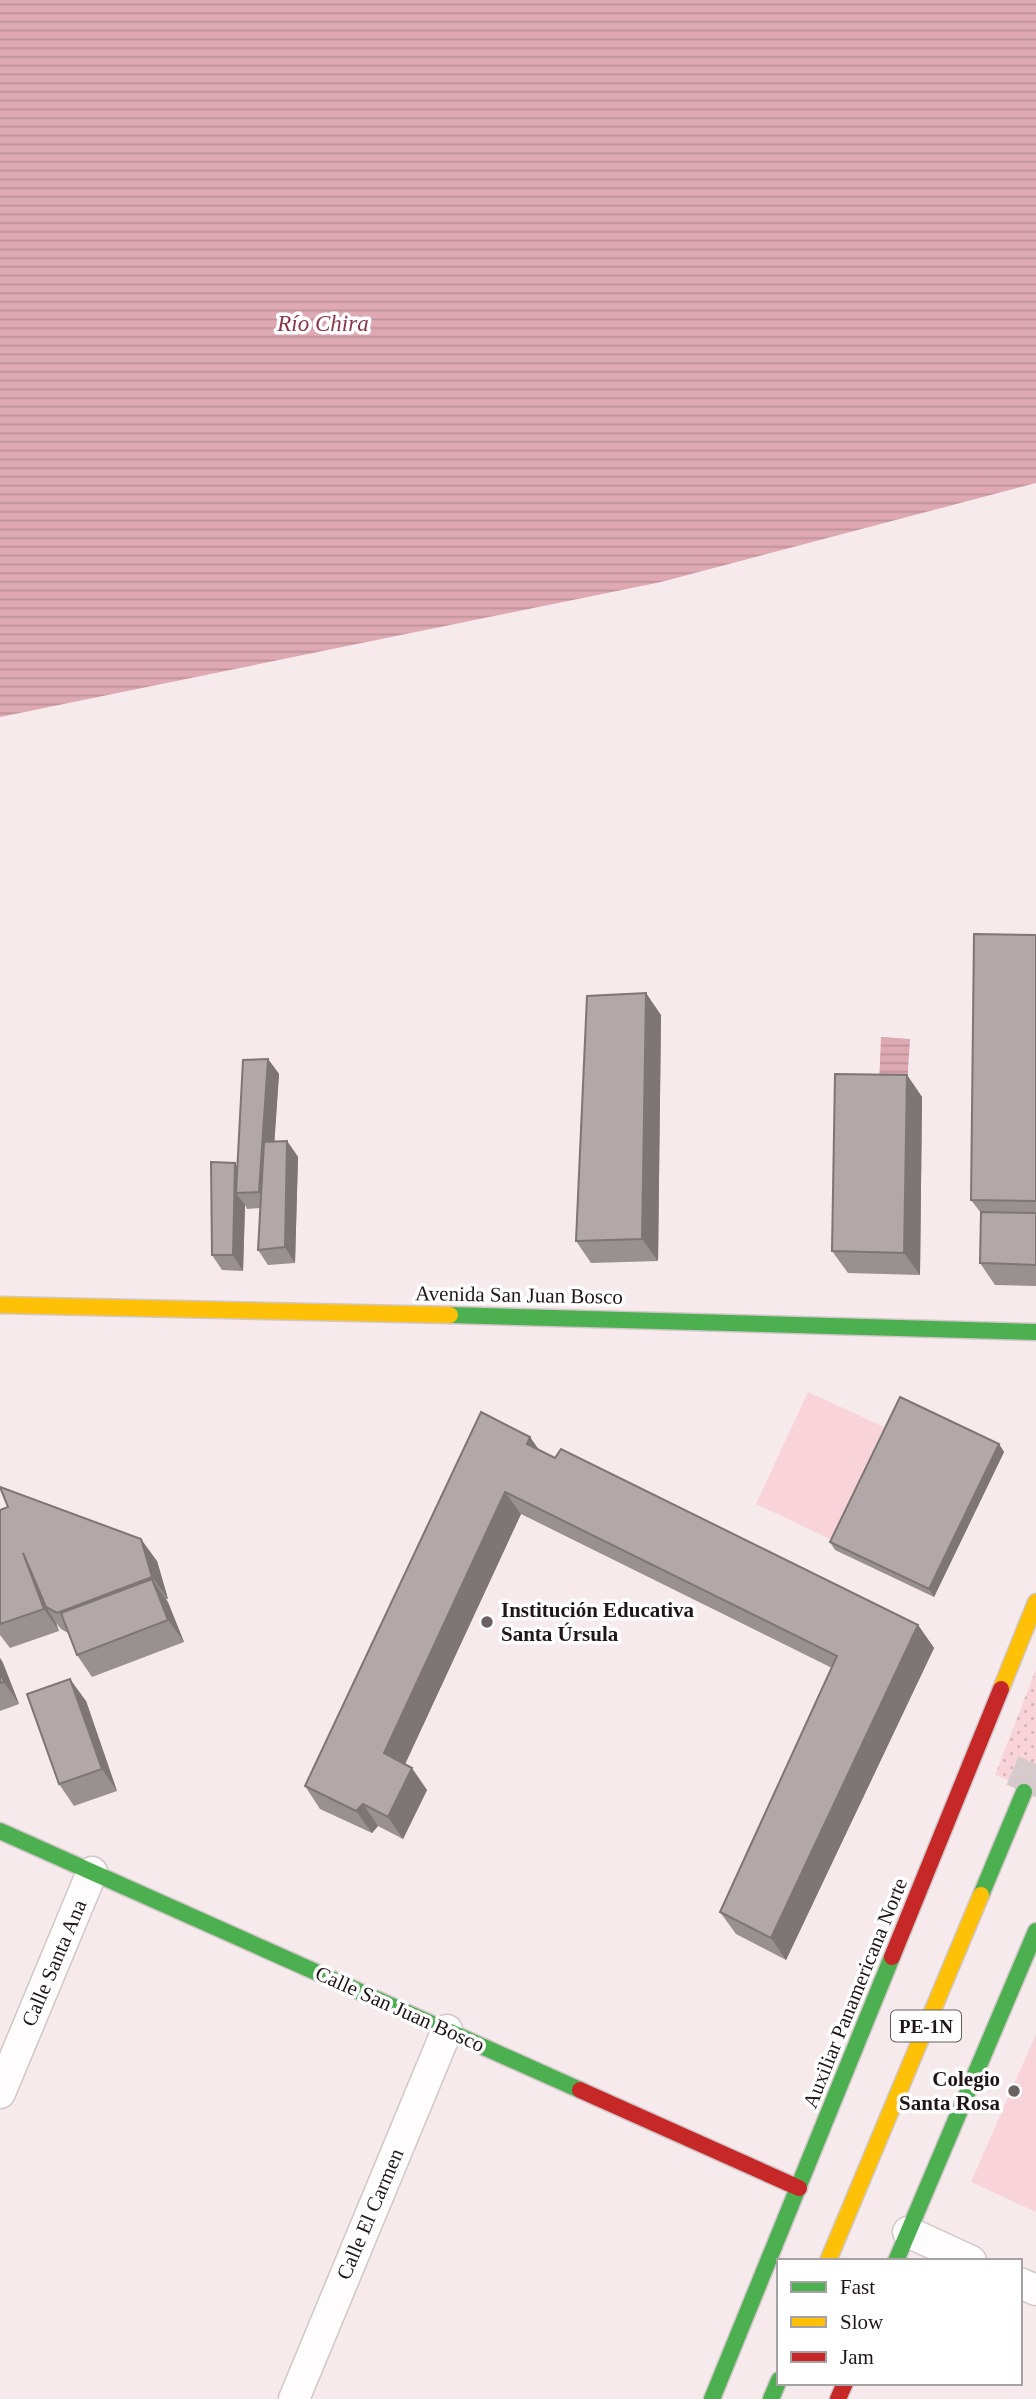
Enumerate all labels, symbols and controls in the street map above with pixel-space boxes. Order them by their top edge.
water label: Río Chira [276,311,369,336]
street label: Avenida San Juan Bosco [415,1281,623,1309]
place label: Institución Educativa Santa Úrsula [501,1598,695,1646]
marker: Institución Educativa Santa Úrsula [479,1614,495,1630]
street label: Auxiliar Panamericana Norte [798,1874,912,2112]
street label: Calle Santa Ana [17,1895,92,2030]
street label: Calle San Juan Bosco [312,1961,488,2057]
road number: PE-1N [891,2010,961,2042]
place label: Colegio Santa Rosa [899,2067,1000,2115]
marker: Colegio Santa Rosa [1006,2083,1022,2099]
street label: Calle El Carmen [332,2144,409,2283]
legend [777,2259,1022,2385]
text: Fast [840,2275,875,2299]
text: Slow [840,2310,884,2334]
text: Jam [840,2345,874,2369]

